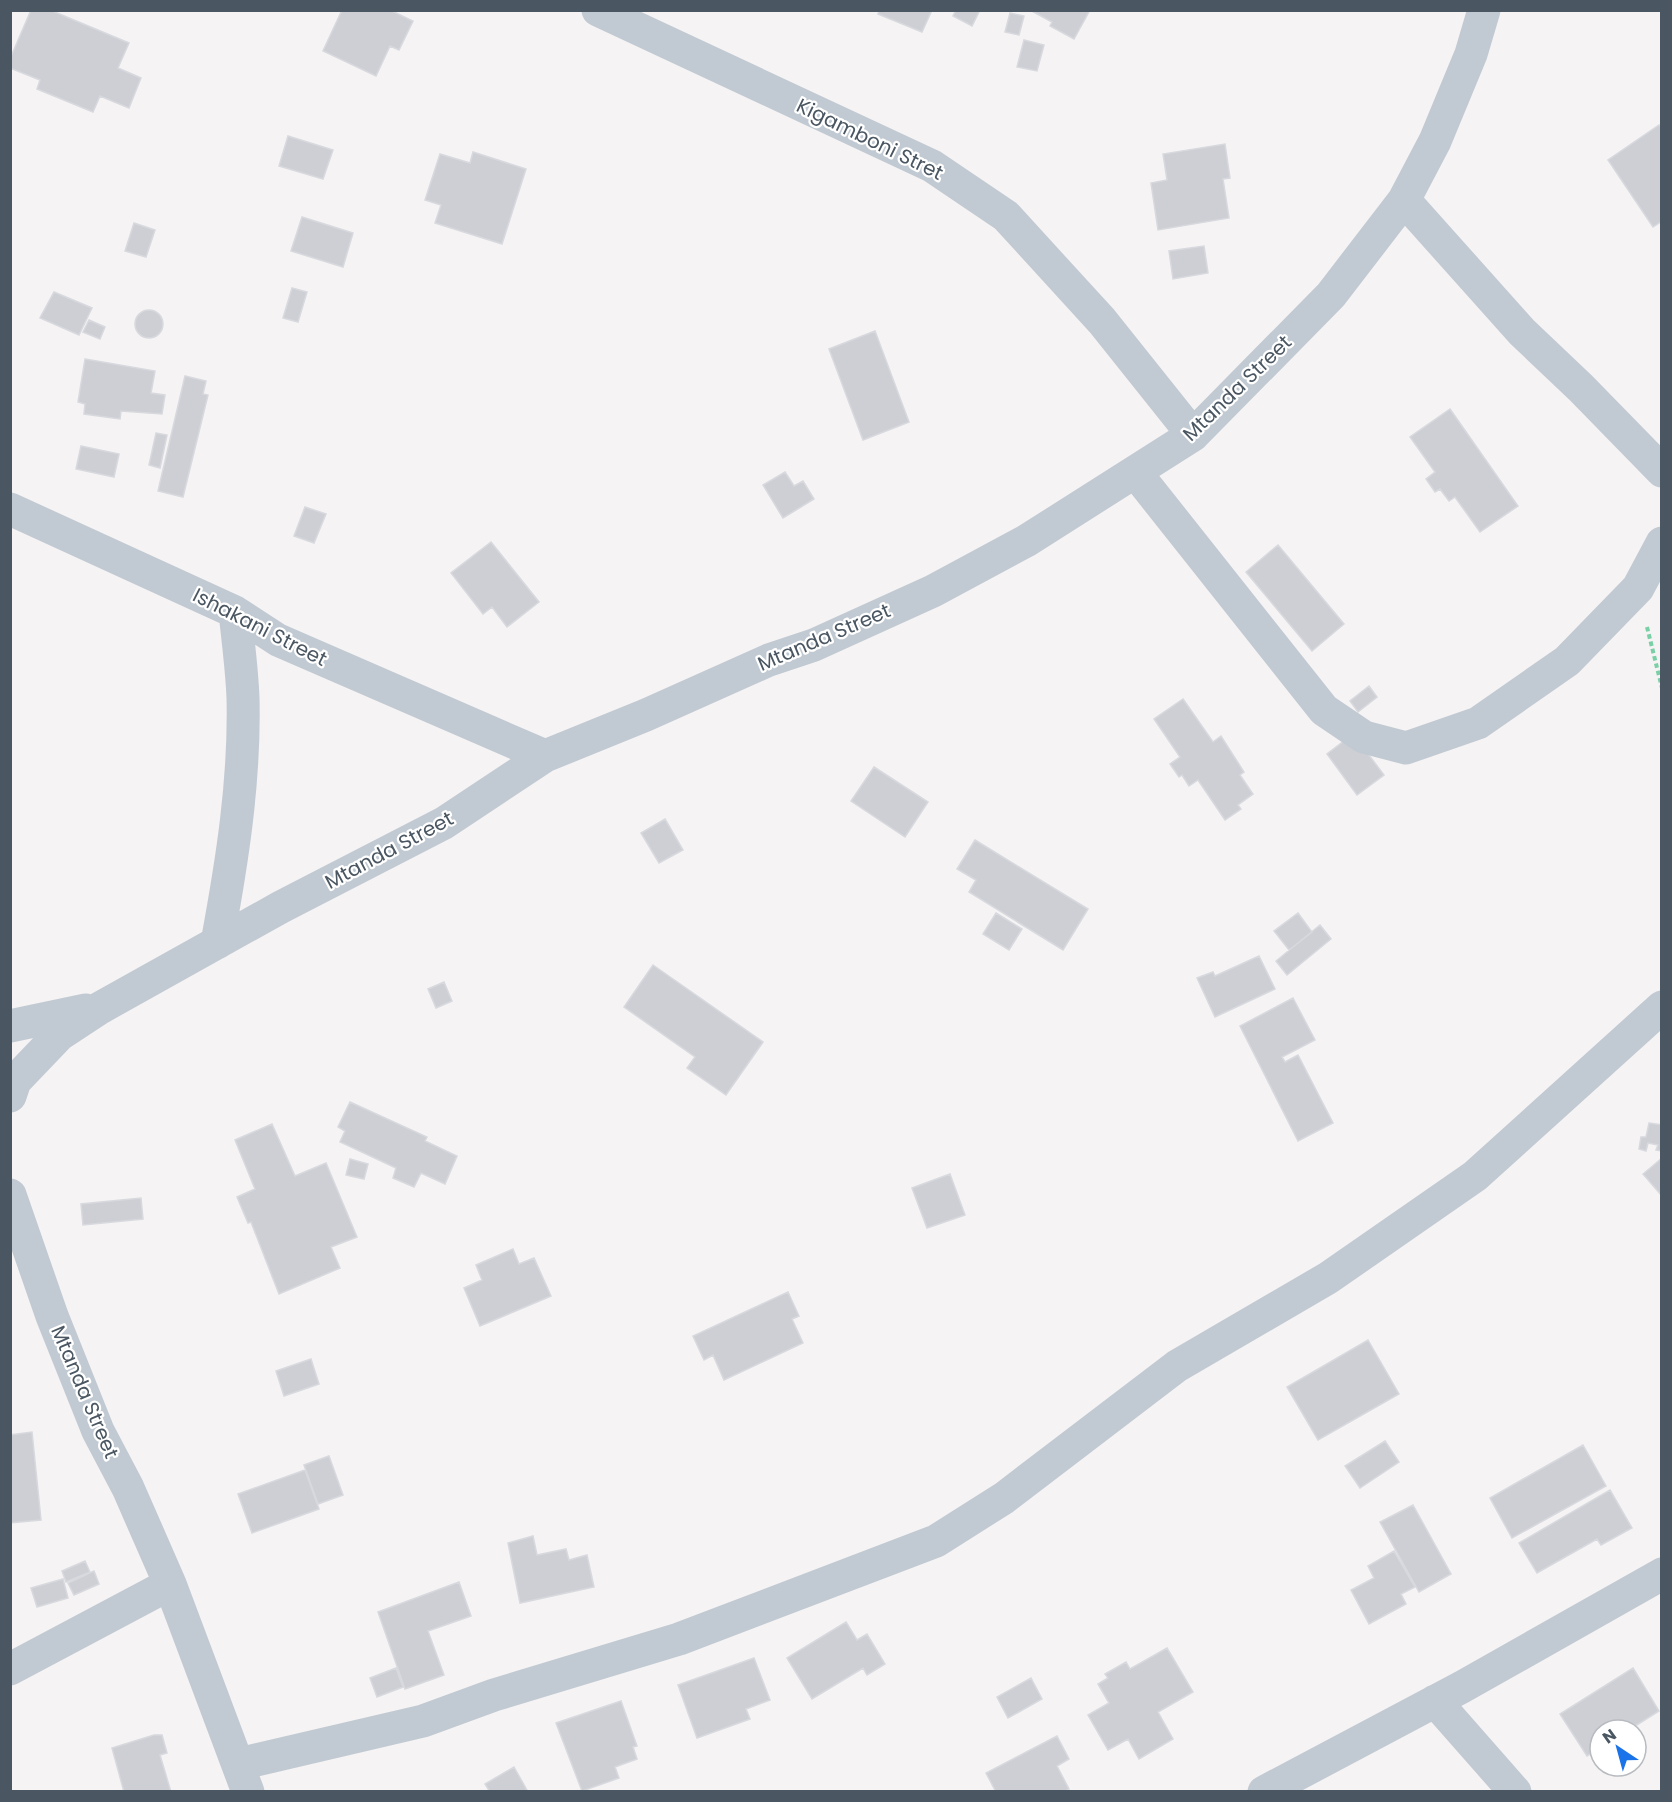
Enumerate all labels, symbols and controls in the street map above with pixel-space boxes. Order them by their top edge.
street label: Kigamboni Stret [792,91,948,187]
street label: Mtanda Street [1176,329,1298,447]
street label: Ishakani Street [188,581,332,673]
street label: Mtanda Street [753,596,895,678]
street label: Mtanda Street [320,804,458,896]
street label: Mtanda Street [44,1321,126,1463]
north arrow [1588,1718,1648,1778]
text: N [1598,1723,1621,1749]

